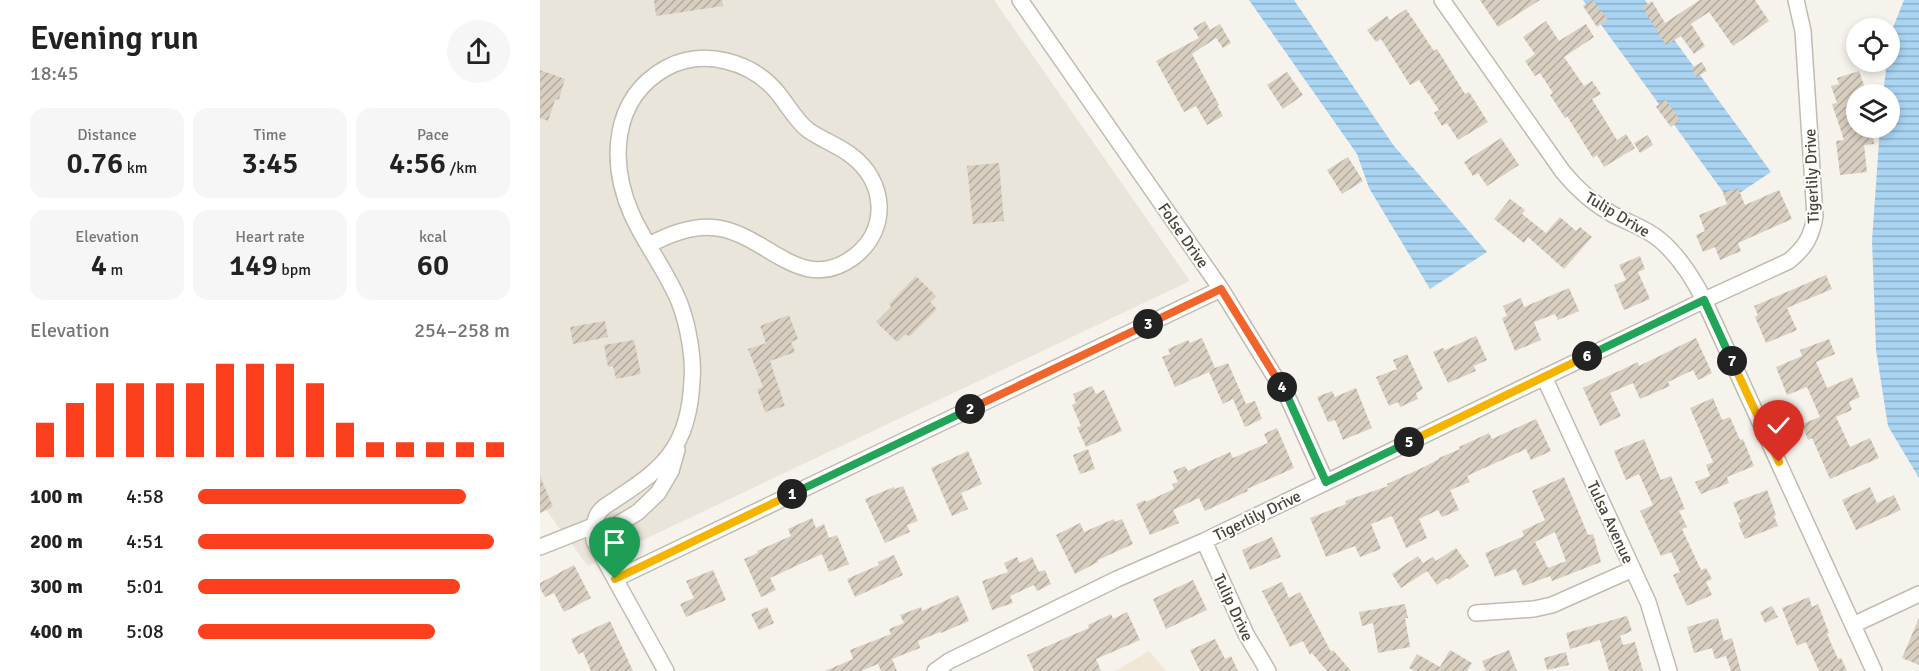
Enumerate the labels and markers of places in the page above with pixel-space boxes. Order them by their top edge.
pin: 3 [1133,309,1163,339]
pin: 6 [1572,341,1602,371]
pin: 7 [1717,346,1747,376]
pin: 4 [1267,372,1297,402]
pin: 2 [955,394,985,424]
pin [1753,400,1804,462]
pin: 5 [1394,427,1424,457]
pin: 1 [777,479,807,509]
pin [589,517,640,579]

